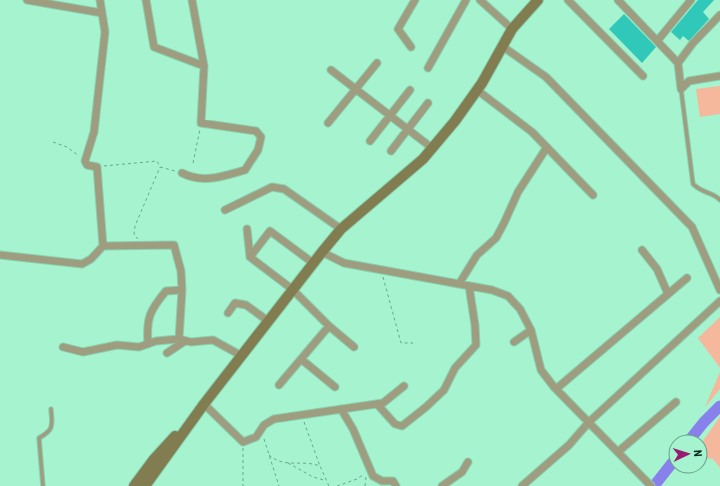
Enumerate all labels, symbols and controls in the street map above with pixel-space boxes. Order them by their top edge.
north arrow [668,434,708,474]
text: N [691,450,704,457]

